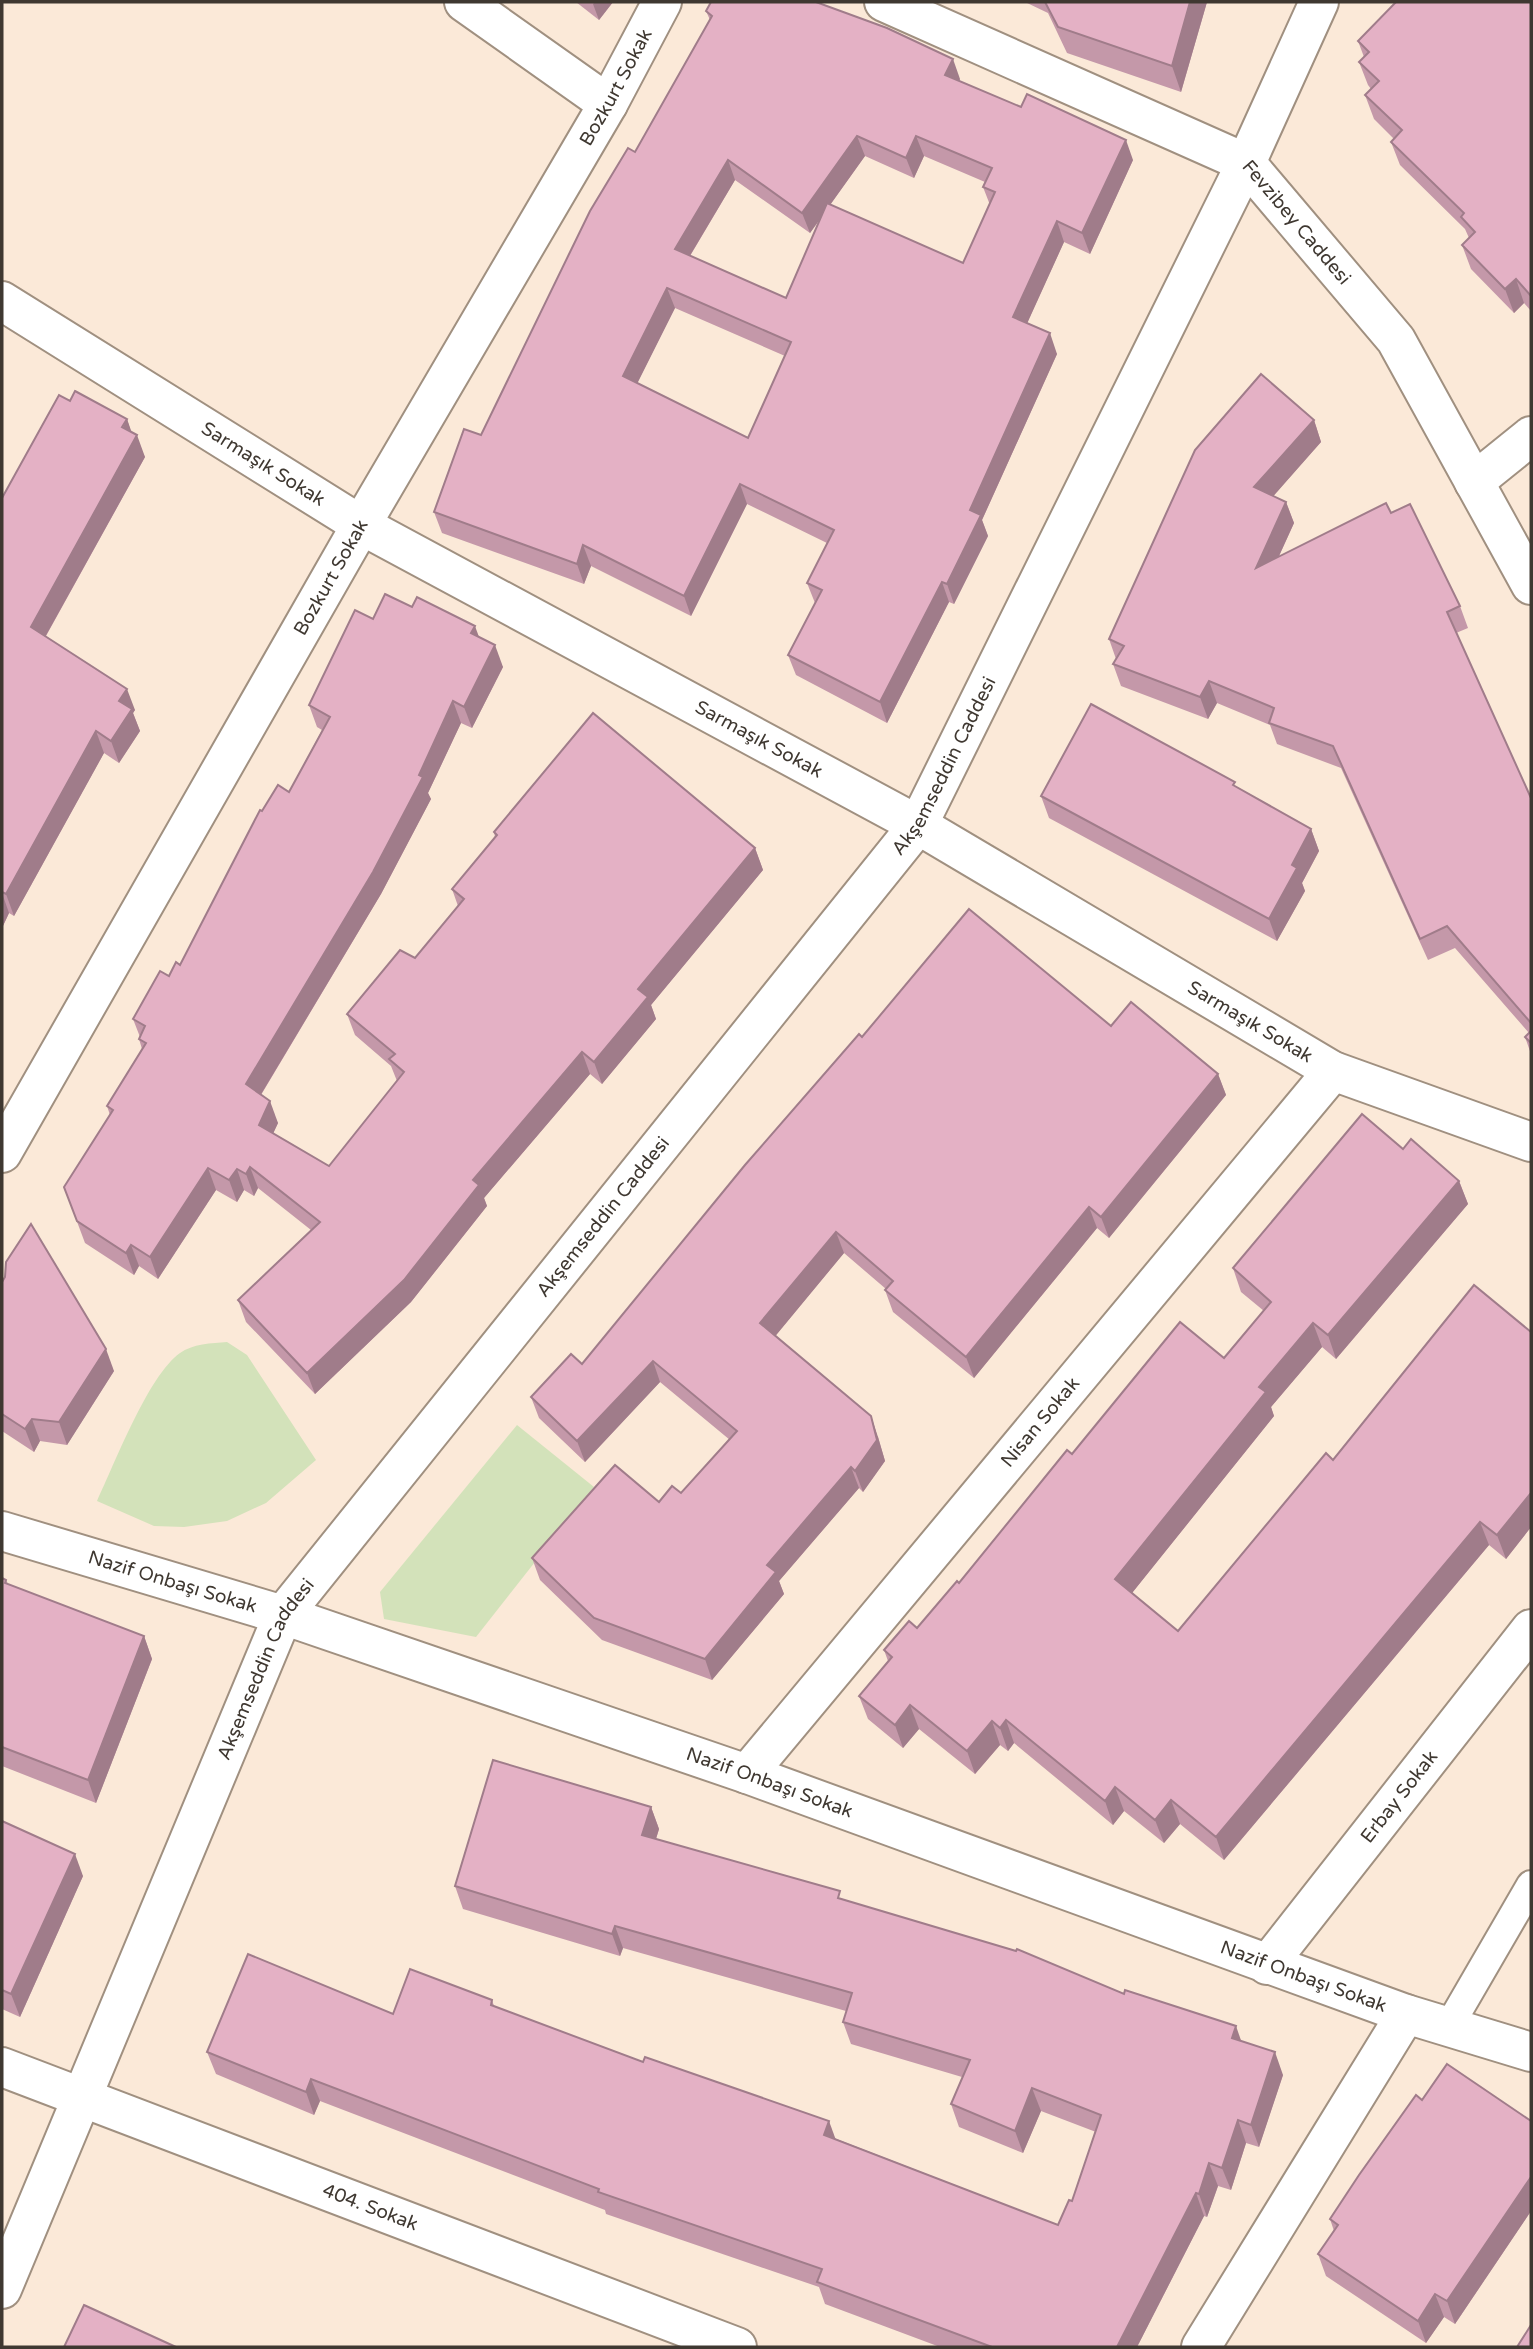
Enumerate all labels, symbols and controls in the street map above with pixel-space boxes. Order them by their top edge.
street label: Bozkurt Sokak [575,25,657,150]
street label: Fevzibey Caddesi [1237,156,1355,289]
street label: Sarmaşık Sokak [197,417,329,511]
street label: Bozkurt Sokak [289,516,373,639]
street label: Akşemseddin Caddesi [887,673,1001,860]
street label: Sarmaşık Sokak [691,696,826,782]
street label: Sarmaşık Sokak [1184,976,1317,1067]
street label: Akşemseddin Caddesi [532,1132,674,1301]
street label: Nisan Sokak [996,1373,1084,1472]
street label: Nazif Onbaşı Sokak [85,1546,260,1618]
street label: Akşemseddin Caddesi [213,1574,319,1763]
street label: Nazif Onbaşı Sokak [683,1743,856,1823]
street label: Erbay Sokak [1356,1746,1442,1847]
street label: Nazif Onbaşı Sokak [1217,1936,1390,2017]
street label: 404. Sokak [319,2179,421,2235]

